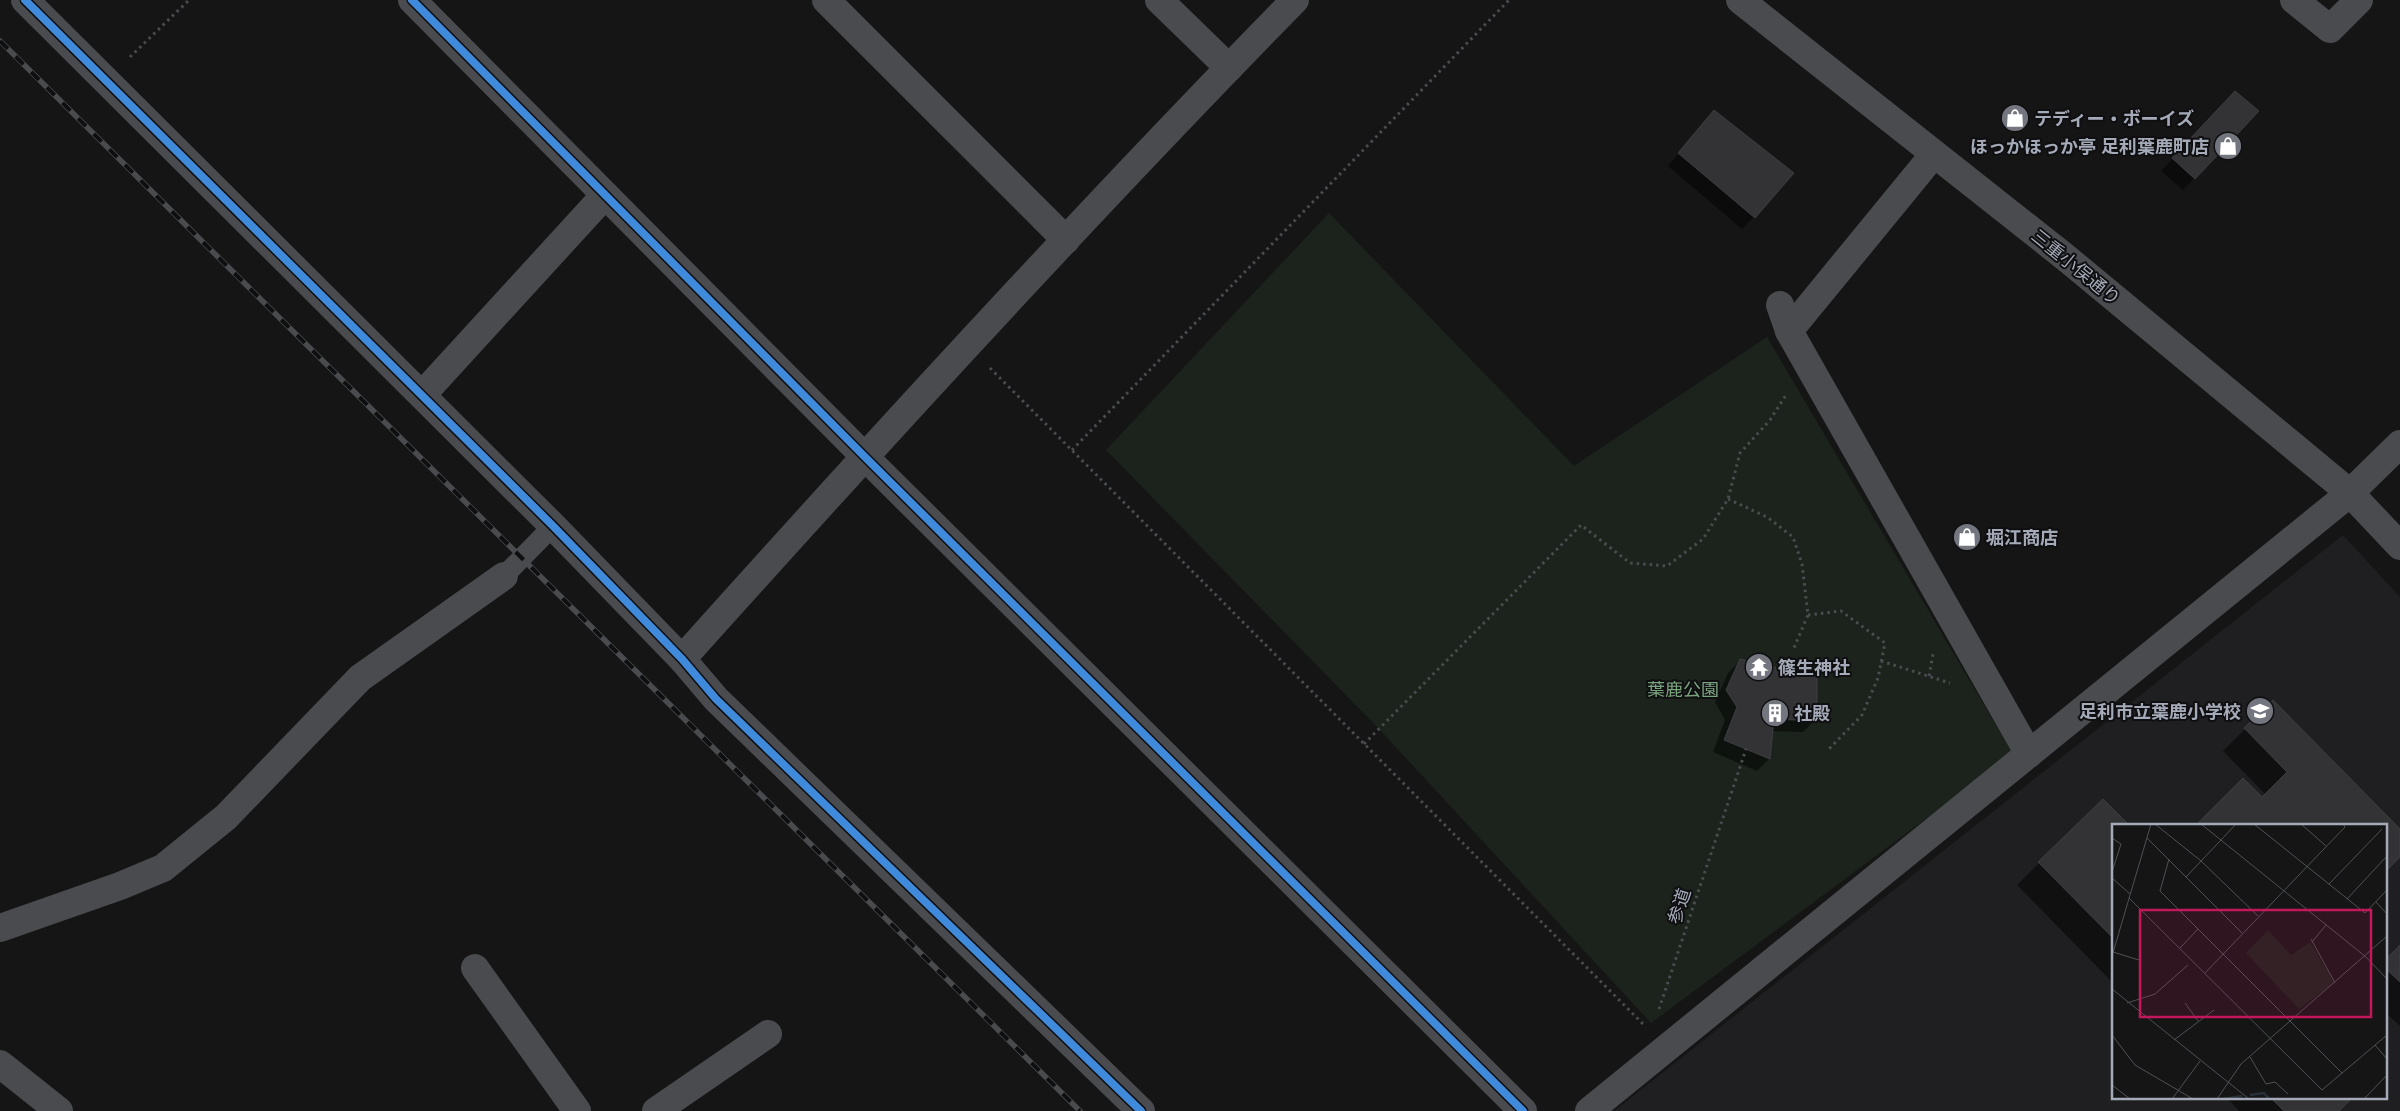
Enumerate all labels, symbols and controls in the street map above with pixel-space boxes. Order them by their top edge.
shop icon: テディー・ボーイズ [2000,103,2030,133]
place label: テディー・ボーイズ [2034,107,2194,130]
shop icon: ほっかほっか亭 足利葉鹿町店 [2213,131,2243,161]
place label: ほっかほっか亭 足利葉鹿町店 [1970,135,2209,158]
street label: 三重小俣通り [2027,224,2125,310]
shop icon: 堀江商店 [1952,522,1982,552]
place label: 堀江商店 [1986,526,2058,549]
temple icon: 篠生神社 [1744,652,1774,682]
place label: 篠生神社 [1778,656,1850,679]
park label: 葉鹿公園 [1647,678,1719,701]
school or university icon: 足利市立葉鹿小学校 [2245,696,2275,726]
building icon: 社殿 [1760,698,1790,728]
place label: 足利市立葉鹿小学校 [2079,700,2241,723]
place label: 社殿 [1794,702,1830,725]
inset map [2112,824,2388,1098]
street label: 参道 [1663,885,1695,927]

